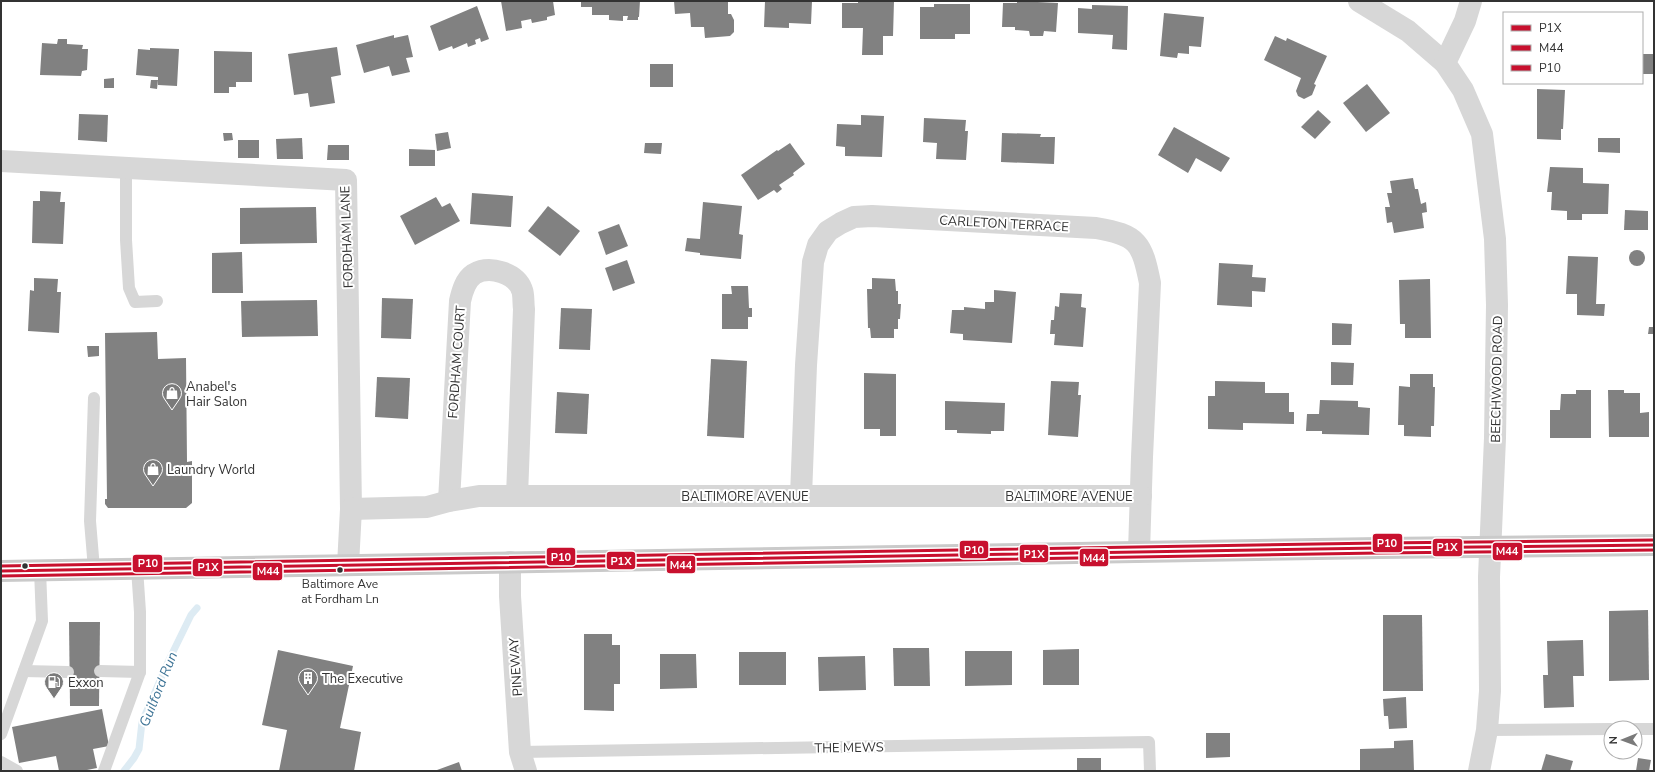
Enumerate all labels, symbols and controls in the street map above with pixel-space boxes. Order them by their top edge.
legend [1503,12,1643,84]
text: P1X [1539,20,1562,36]
text: M44 [1539,40,1564,56]
text: P10 [1539,60,1561,76]
street label: FORDHAM LANE [336,185,358,289]
street label: CARLETON TERRACE [939,212,1069,236]
street label: FORDHAM COURT [444,305,470,419]
street label: BEECHWOOD ROAD [1487,315,1507,443]
place label: Anabel's Hair Salon [186,378,247,411]
shop icon: Anabel's Hair Salon [161,382,183,410]
shop icon: Laundry World [142,458,164,486]
place label: Laundry World [167,461,255,479]
street label: BALTIMORE AVENUE [681,488,809,506]
street label: BALTIMORE AVENUE [1005,488,1133,506]
line badge: P10 [1372,533,1403,553]
text: P10 [1377,536,1398,551]
line badge: P1X [1432,538,1463,557]
line badge: P10 [959,540,989,559]
text: P1X [1436,540,1458,555]
line badge: M44 [1492,542,1523,561]
text: P10 [964,543,985,558]
line badge: P1X [1019,544,1049,563]
text: M44 [1496,544,1519,559]
line badge: P10 [546,547,576,566]
text: P1X [1023,547,1045,562]
line badge: M44 [1079,548,1109,567]
text: P10 [551,550,572,565]
line badge: P1X [606,551,636,570]
text: M44 [1083,551,1106,566]
line badge: P10 [132,554,163,573]
text: P1X [610,554,632,569]
line badge: M44 [666,555,696,574]
text: P10 [138,556,159,571]
line badge: P1X [192,558,223,577]
text: M44 [670,558,693,573]
text: P1X [197,560,219,575]
unlabelled marker [20,561,30,571]
line badge: M44 [252,562,283,581]
text: M44 [257,564,280,579]
marker: Baltimore Ave at Fordham Ln [335,565,345,575]
place label: Baltimore Ave at Fordham Ln [301,576,379,607]
street label: PINEWAY [505,637,527,697]
water label: Guilford Run [135,649,182,730]
building icon: The Executive [297,667,319,695]
place label: The Executive [322,670,403,688]
fuel station icon: Exxon [43,671,65,699]
place label: Exxon [68,674,104,692]
north arrow [1603,720,1643,760]
text: N [1606,736,1621,744]
street label: THE MEWS [814,738,884,758]

